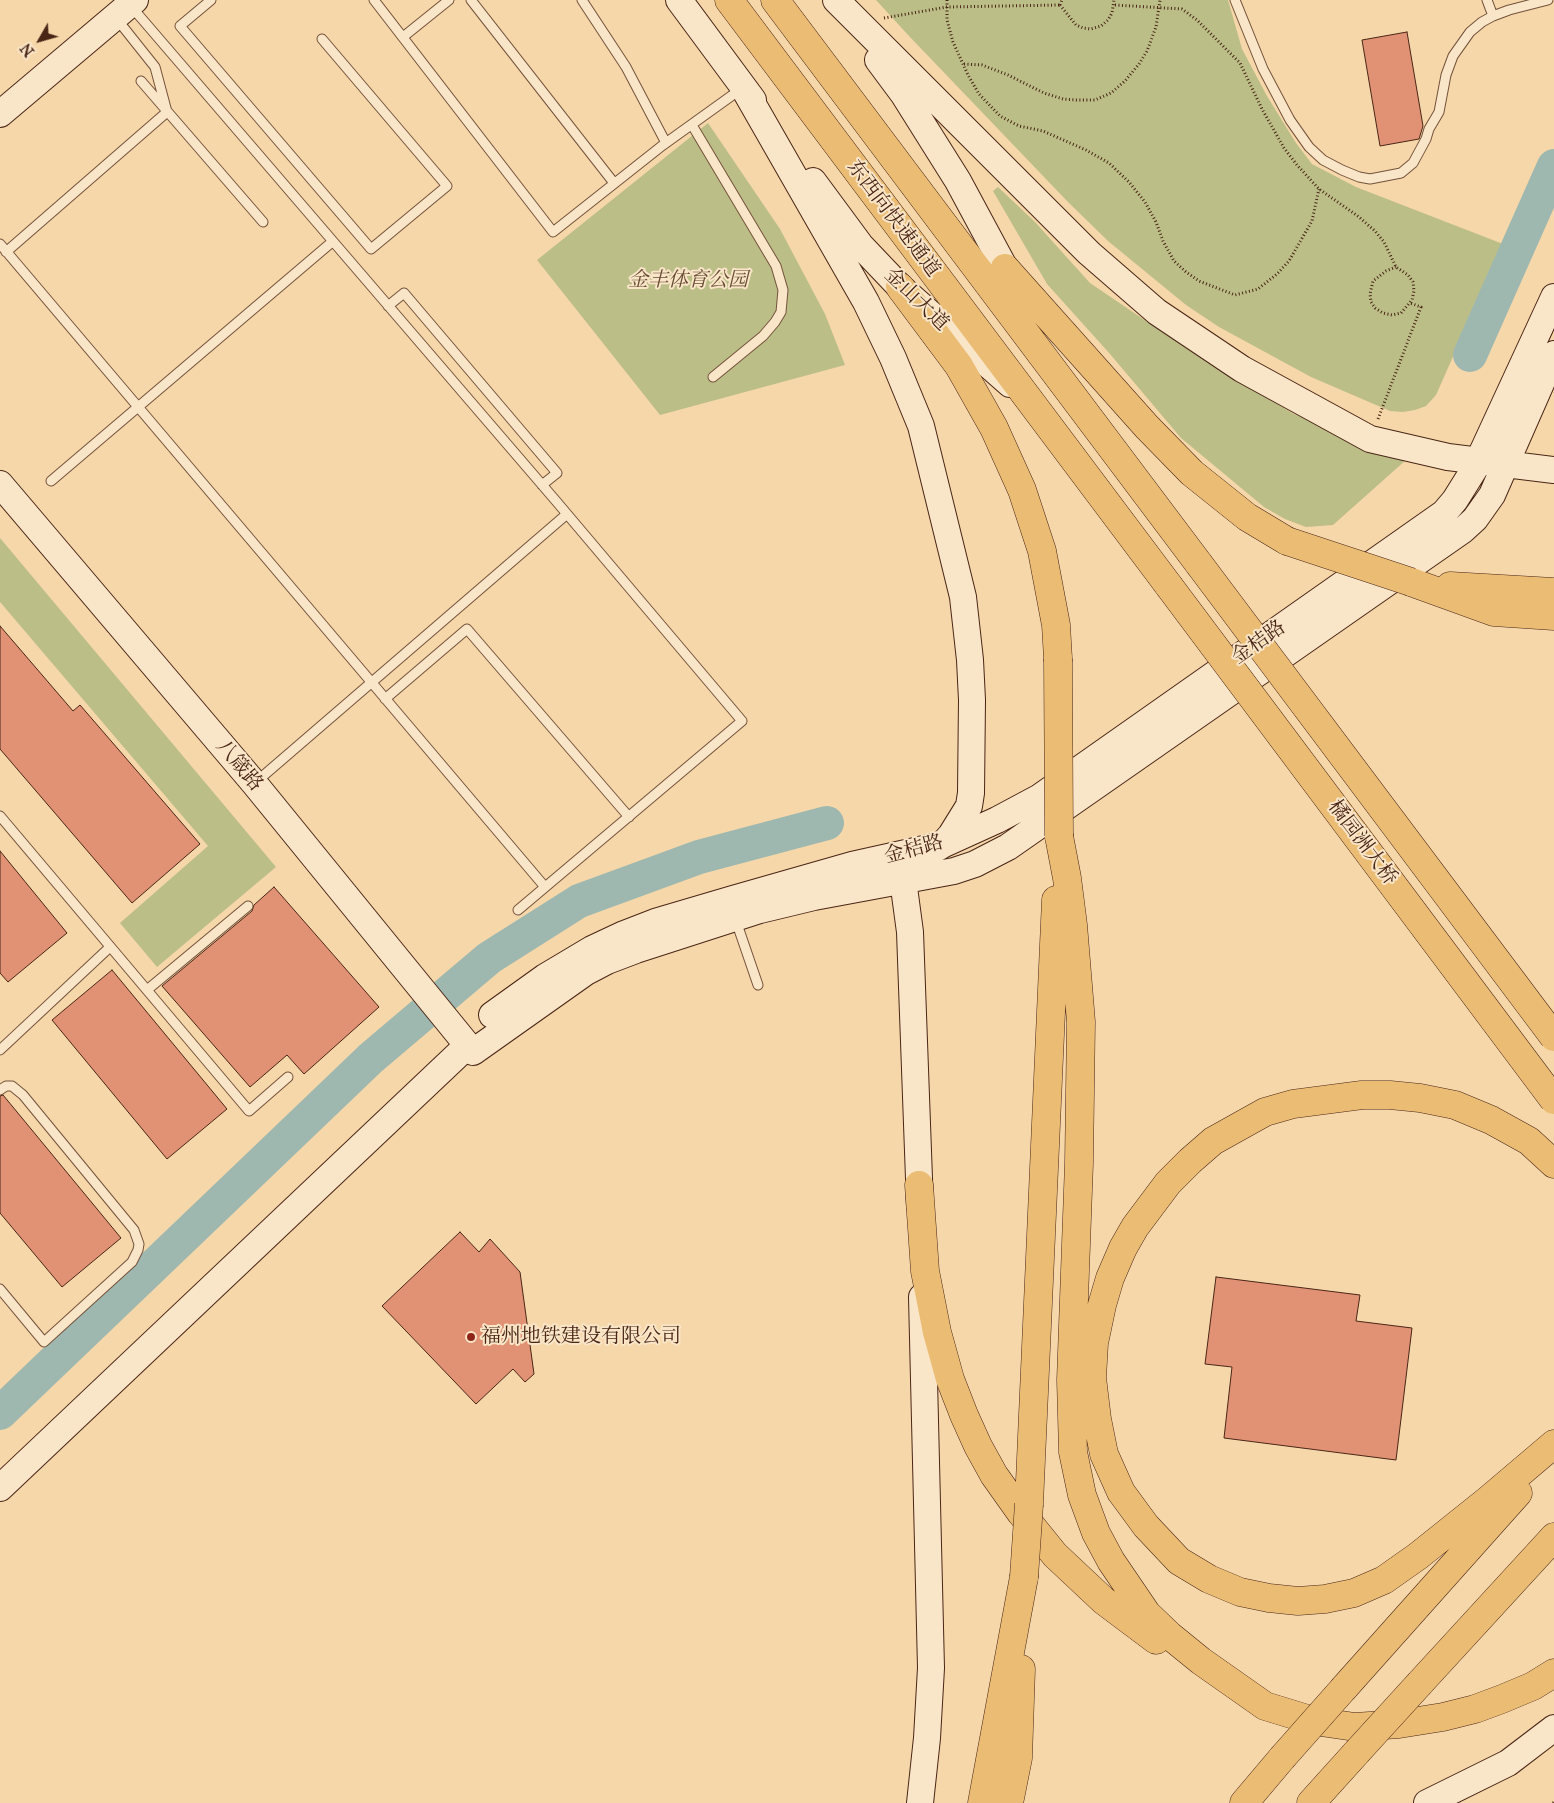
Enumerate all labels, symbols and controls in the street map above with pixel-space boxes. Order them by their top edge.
north arrow [15,15,65,65]
text: N [17,40,38,59]
street label: 东西向快速通道 [841,156,945,282]
street label: 金山大道 [879,264,953,336]
park label: 金丰体育公园 [628,269,748,293]
street label: 金桔路 [1228,616,1290,670]
street label: 八箴路 [211,735,267,797]
street label: 橘园洲大桥 [1322,796,1402,890]
street label: 金桔路 [882,831,946,869]
place label: 福州地铁建设有限公司 [481,1325,681,1349]
marker: 福州地铁建设有限公司 [465,1331,477,1343]

